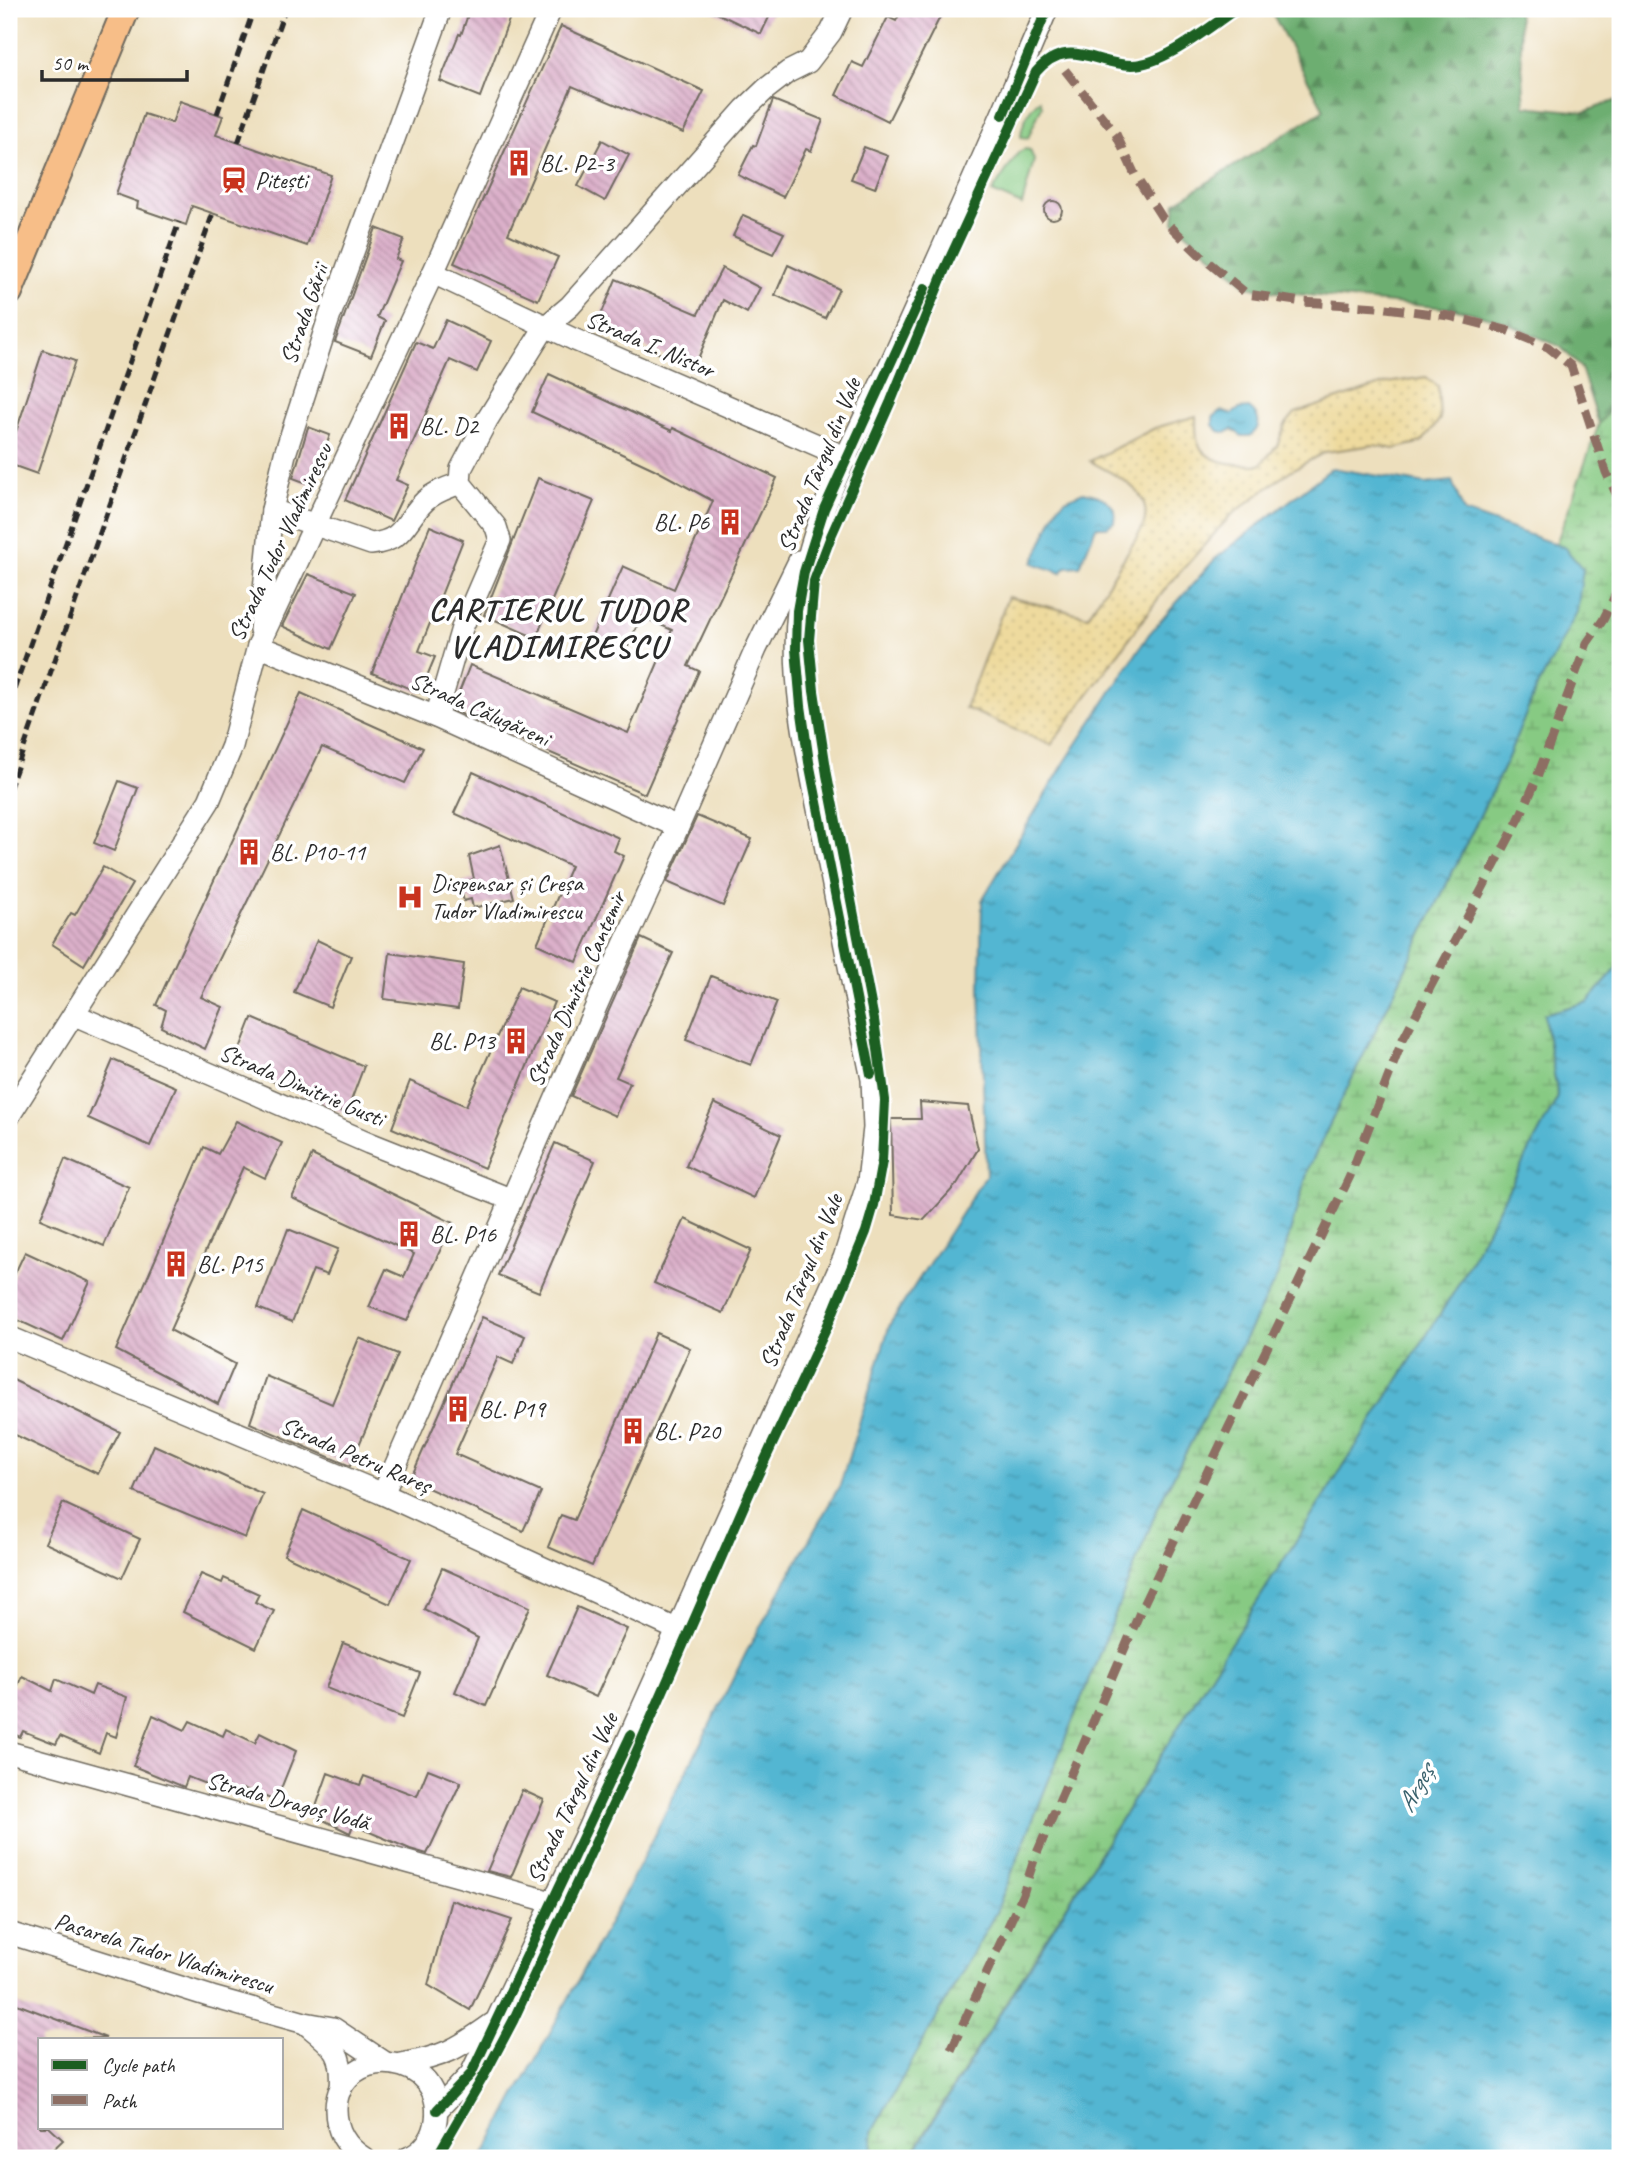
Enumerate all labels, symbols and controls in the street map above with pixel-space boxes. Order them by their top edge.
scale bar [42,38,187,82]
text: 50 m [52,50,90,76]
building icon: BL. P2-3 [504,148,534,178]
place label: BL. P2-3 [540,148,616,178]
station icon: Pitești [219,165,249,195]
place label: Pitești [255,165,310,195]
street label: Strada Gării [273,258,336,368]
street label: Strada I. Nistor [581,303,721,385]
street label: Strada Târgul din Vale [770,372,868,556]
building icon: BL. D2 [384,411,414,441]
place label: BL. D2 [420,411,480,441]
street label: Strada Tudor Vladimirescu [221,436,340,646]
place label: BL. P6 [654,507,710,537]
building icon: BL. P6 [715,507,745,537]
district label: CARTIERUL TUDOR VLADIMIRESCU [428,589,690,667]
street label: Strada Călugăreni [406,665,557,754]
building icon: BL. P10-11 [234,837,264,867]
place label: BL. P10-11 [270,837,367,867]
place label: Dispensar și Creșa Tudor Vladimirescu [431,868,584,926]
hospital icon: Dispensar și Creșa Tudor Vladimirescu [395,882,425,912]
street label: Strada Dimitrie Cantemir [520,885,633,1091]
place label: BL. P13 [429,1026,497,1056]
building icon: BL. P13 [501,1026,531,1056]
street label: Strada Dimitrie Gusti [215,1037,391,1134]
street label: Strada Târgul din Vale [752,1188,850,1372]
building icon: BL. P16 [394,1219,424,1249]
place label: BL. P16 [430,1219,497,1249]
building icon: BL. P15 [161,1249,191,1279]
place label: BL. P15 [197,1249,264,1279]
building icon: BL. P19 [443,1394,473,1424]
place label: BL. P19 [479,1394,547,1424]
street label: Strada Petru Rareș [276,1410,438,1501]
building icon: BL. P20 [618,1416,648,1446]
place label: BL. P20 [654,1416,722,1446]
street label: Strada Târgul din Vale [519,1706,626,1888]
water label: Argeș [1389,1754,1444,1818]
street label: Strada Dragoș Vodă [203,1765,375,1838]
street label: Pasarela Tudor Vladimirescu [51,1905,279,2001]
legend [38,2038,284,2128]
text: Cycle path [102,2052,175,2078]
text: Path [102,2088,138,2114]

